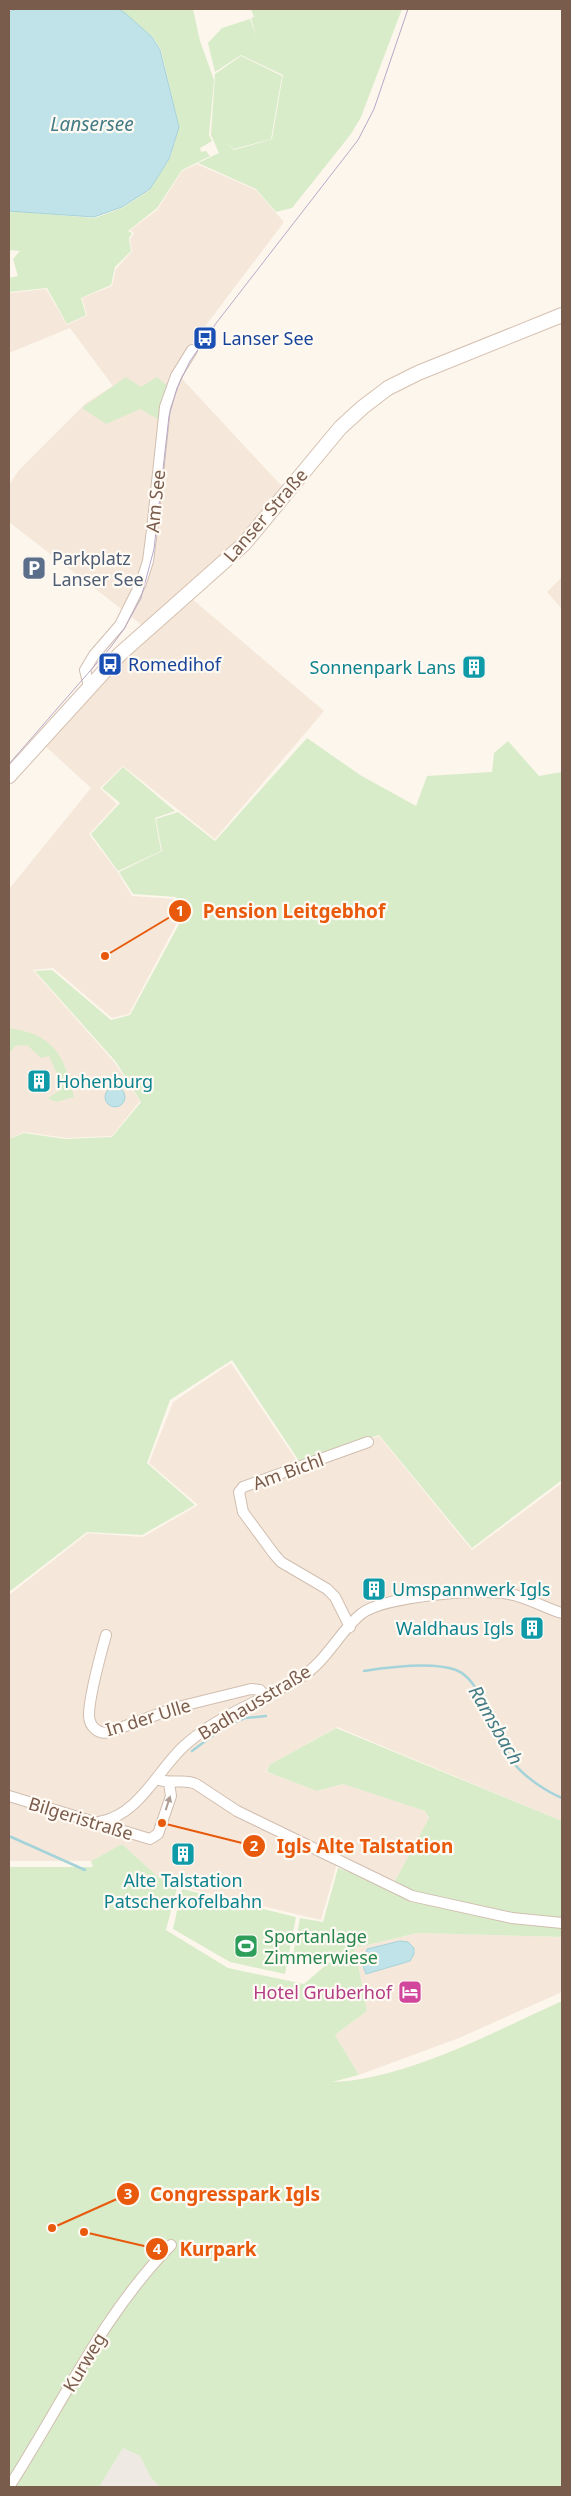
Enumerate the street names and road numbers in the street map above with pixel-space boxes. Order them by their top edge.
street label: Lanser Straße [218,463,312,567]
street label: Am See [140,468,170,534]
street label: Am Bichl [249,1447,327,1495]
street label: Badhausstraße [193,1659,315,1745]
street label: In der Ulle [102,1693,194,1741]
street label: Bilgeristraße [26,1791,136,1845]
street label: Kurweg [57,2328,111,2396]

